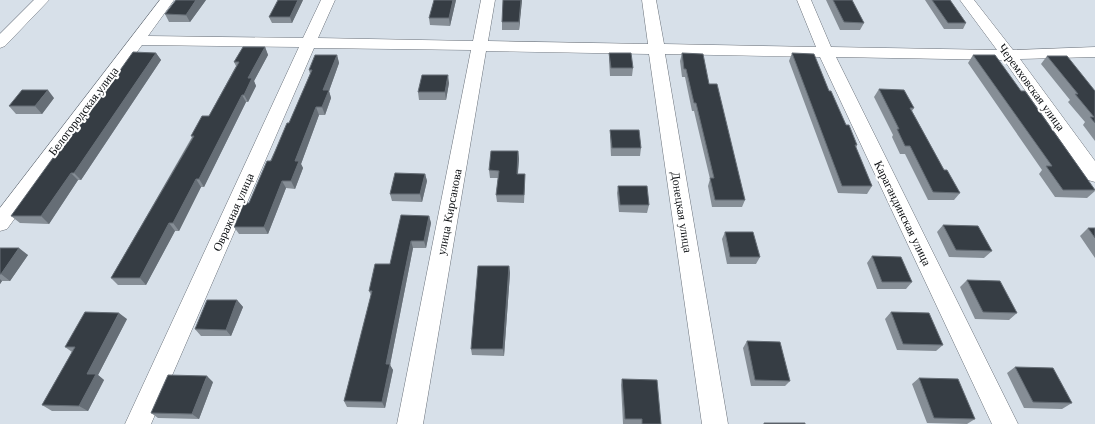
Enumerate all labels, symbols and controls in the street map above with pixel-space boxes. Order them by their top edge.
street label: Черемховская улица [995,40,1069,134]
street label: Белогородская улица [45,63,122,158]
street label: Карагандинская улица [871,158,935,269]
street label: улица Кирсанова [433,167,465,256]
street label: Овражная улица [209,170,257,254]
street label: Донецкая улица [668,170,696,254]

